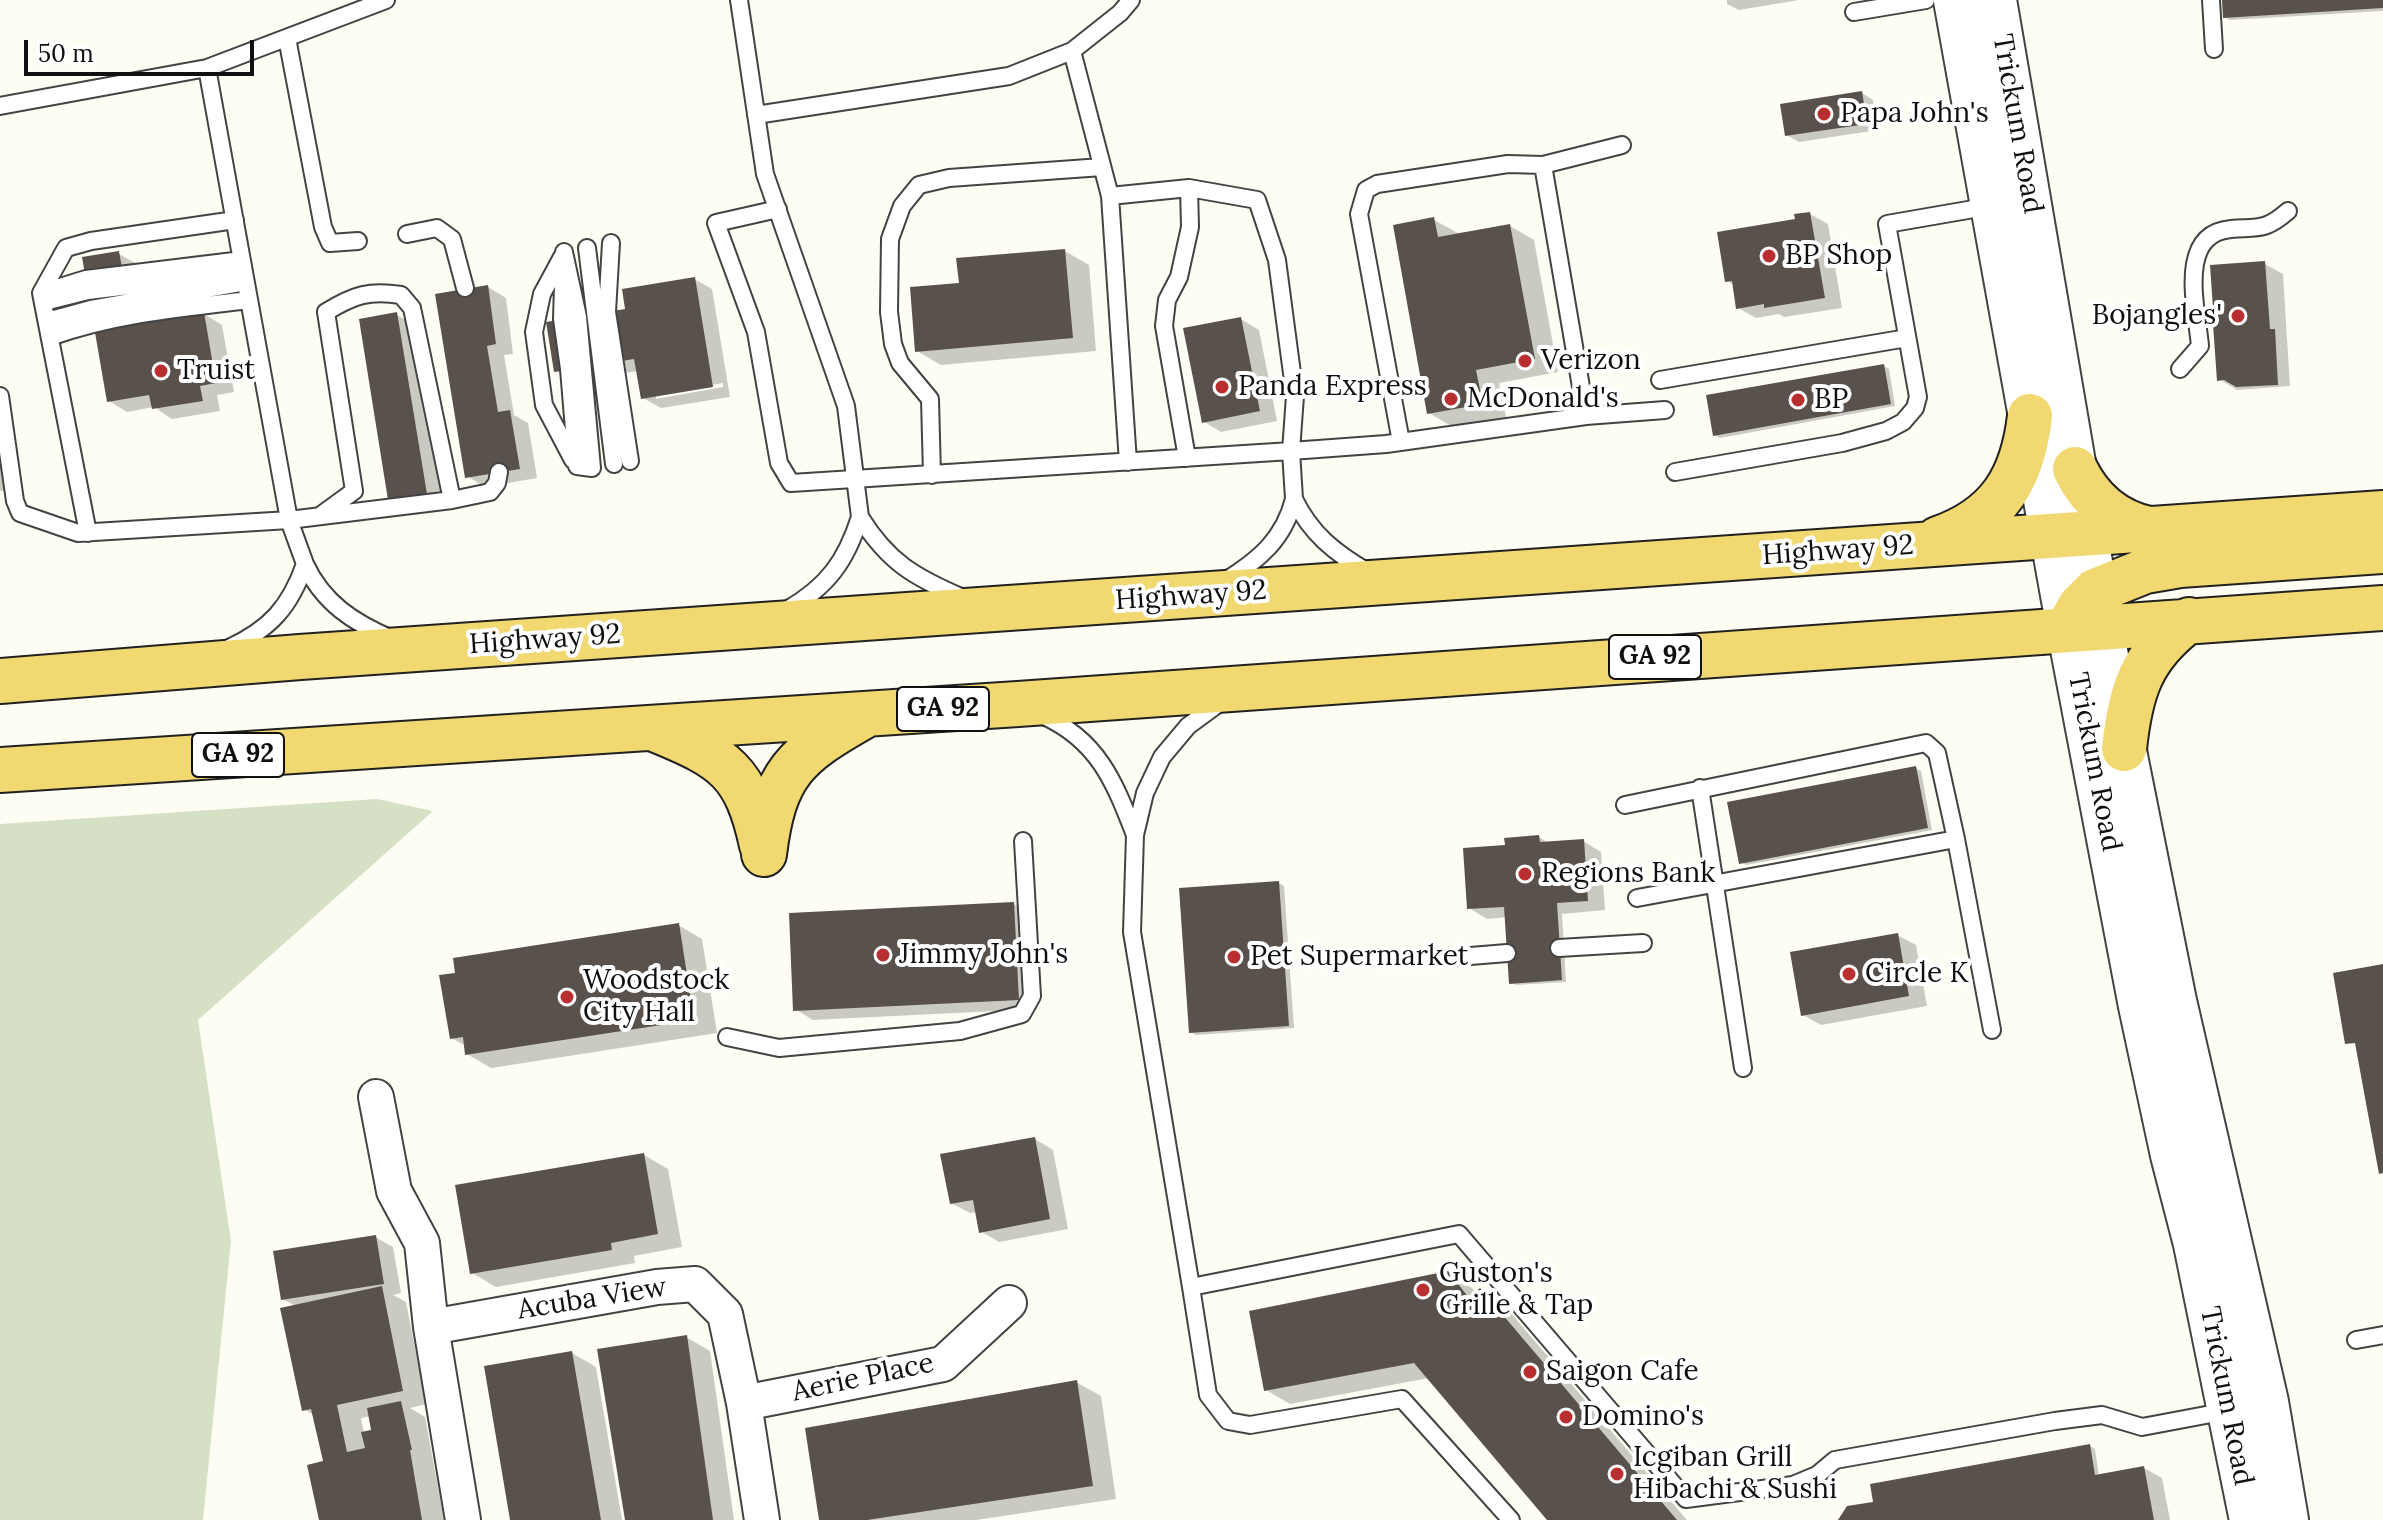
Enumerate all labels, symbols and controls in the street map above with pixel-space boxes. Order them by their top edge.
scale bar [28,24,258,74]
street label: Trickum Road [1985,32,2049,216]
text: 50 m [38,38,94,69]
place label: Papa John's [1840,97,1989,131]
marker: Papa John's [1815,105,1833,123]
place label: BP Shop [1785,239,1892,273]
marker: BP Shop [1760,247,1778,265]
place label: Bojangles' [2092,299,2222,333]
marker: Bojangles' [2229,307,2247,325]
place label: Verizon [1541,344,1641,378]
marker: Verizon [1516,352,1534,370]
place label: Truist [177,354,255,388]
marker: Truist [152,362,170,380]
place label: Panda Express [1238,370,1427,404]
marker: Panda Express [1213,378,1231,396]
place label: McDonald's [1467,382,1619,416]
place label: BP [1814,383,1848,417]
marker: McDonald's [1442,390,1460,408]
marker: BP [1789,391,1807,409]
street label: Highway 92 [1761,529,1915,573]
street label: Highway 92 [1114,574,1268,618]
street label: Highway 92 [468,618,622,662]
road number: GA 92 [1609,635,1701,679]
street label: Trickum Road [2060,670,2128,854]
road number: GA 92 [897,687,989,731]
road number: GA 92 [192,733,284,777]
place label: Regions Bank [1541,857,1715,891]
marker: Regions Bank [1516,865,1534,883]
place label: Jimmy John's [899,938,1068,972]
place label: Pet Supermarket [1250,940,1468,974]
marker: Jimmy John's [874,946,892,964]
marker: Pet Supermarket [1225,948,1243,966]
place label: Circle K [1865,957,1969,991]
place label: Woodstock City Hall [583,964,729,1030]
marker: Circle K [1840,965,1858,983]
marker: Woodstock City Hall [558,988,576,1006]
place label: Guston's Grille & Tap [1439,1257,1593,1323]
street label: Acuba View [515,1271,669,1327]
marker: Guston's Grille & Tap [1414,1281,1432,1299]
street label: Trickum Road [2192,1304,2260,1488]
street label: Aerie Place [789,1347,937,1409]
place label: Saigon Cafe [1546,1355,1699,1389]
marker: Saigon Cafe [1521,1363,1539,1381]
place label: Domino's [1582,1400,1704,1434]
marker: Domino's [1557,1408,1575,1426]
place label: Icgiban Grill Hibachi & Sushi [1633,1441,1837,1507]
marker: Icgiban Grill Hibachi & Sushi [1608,1465,1626,1483]

